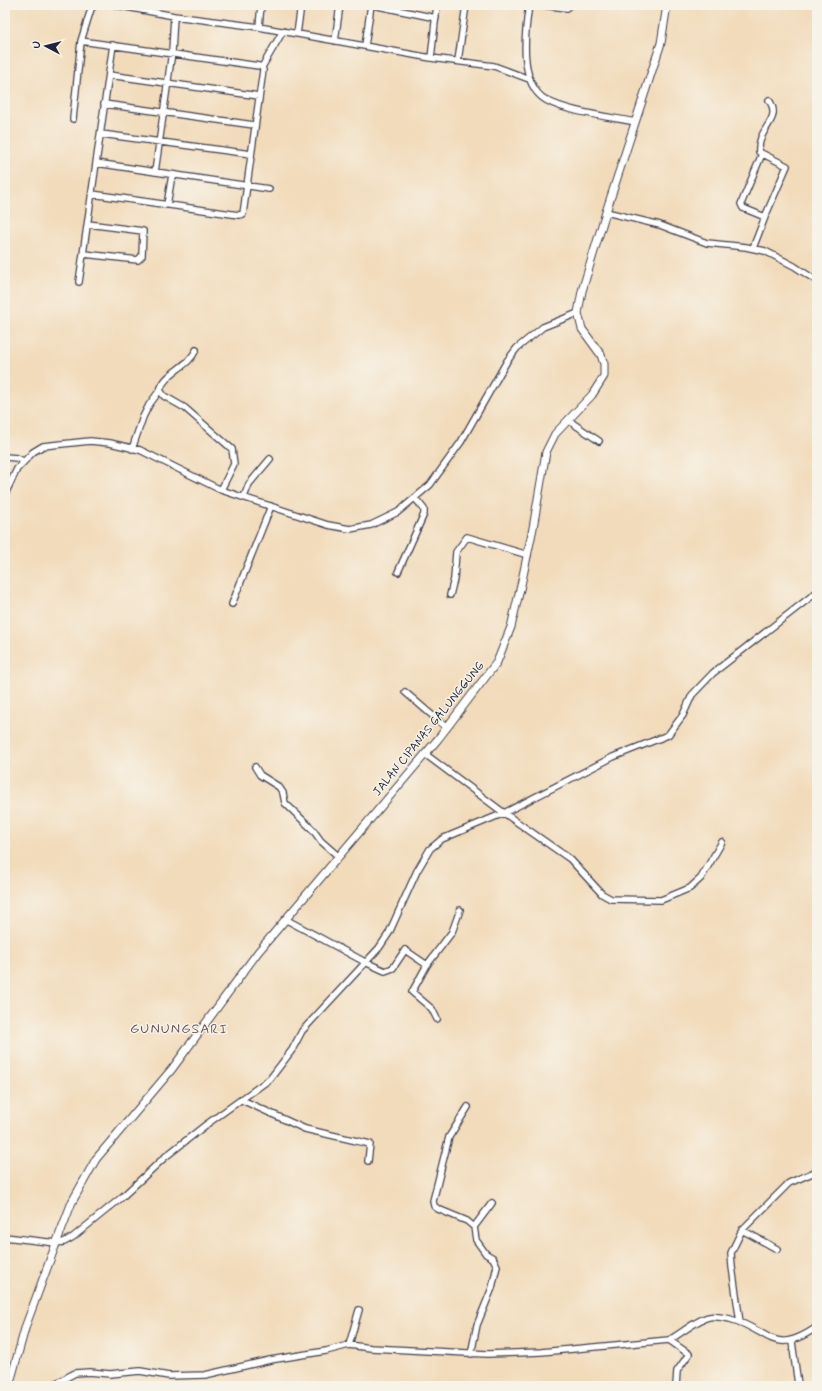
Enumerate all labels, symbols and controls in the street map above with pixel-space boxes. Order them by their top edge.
north arrow [26,26,66,66]
text: U [30,40,44,49]
street label: JALAN CIPANAS GALUNGGUNG [370,658,488,800]
district label: GUNUNGSARI [130,1020,228,1038]

